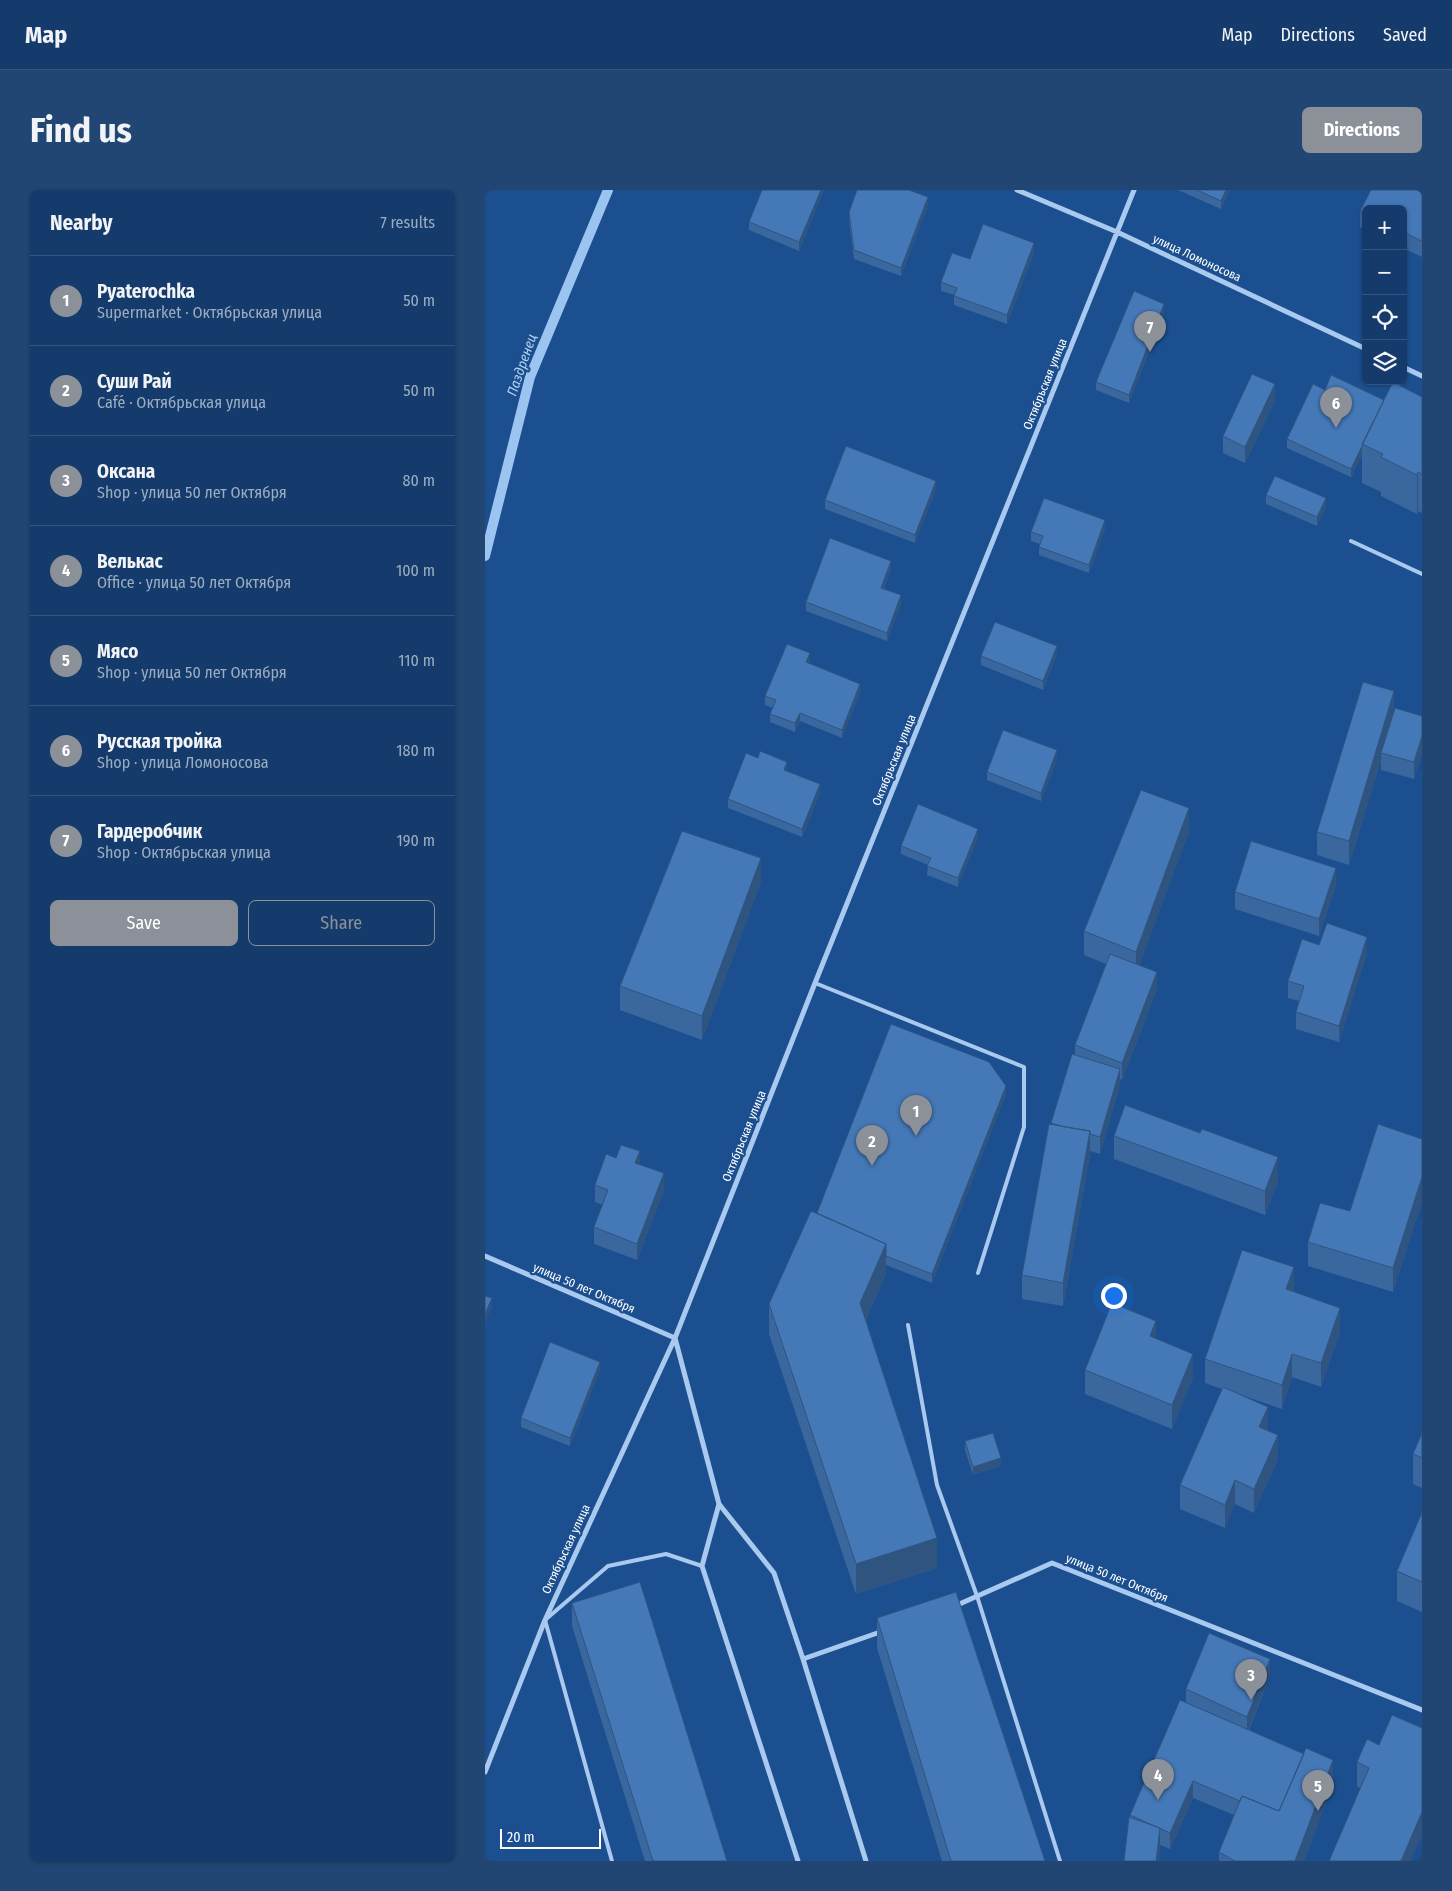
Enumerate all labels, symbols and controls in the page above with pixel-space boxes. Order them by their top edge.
text: Map [25,21,67,49]
text: Map [1221,24,1253,46]
text: Directions [1281,24,1355,46]
text: Saved [1383,24,1427,46]
button: Directions [1302,107,1422,153]
text: Find us [30,109,132,151]
map controls [1362,205,1407,385]
button: + [1362,205,1407,250]
text: Nearby [50,210,112,236]
text: 7 results [380,213,435,232]
street label: улица Ломоносова [1151,231,1243,285]
button: − [1362,250,1407,295]
text: Pyaterochka [97,280,195,303]
text: 1 [63,291,69,310]
text: 50 m [403,291,435,310]
button: locate [1362,295,1407,340]
text: Supermarket · Октябрьская улица [97,303,322,322]
pin: 7 [1134,311,1166,352]
water label: Паздренец [503,332,541,398]
street label: Октябрьская улица [1020,336,1070,432]
button: layers [1362,340,1407,385]
text: Суши Рай [97,370,172,393]
text: 2 [62,381,70,400]
text: 50 m [403,381,435,400]
pin: 6 [1320,387,1352,428]
text: Café · Октябрьская улица [97,393,266,412]
text: Оксана [97,460,155,483]
text: 3 [62,471,70,490]
text: 80 m [403,471,435,490]
text: Shop · улица 50 лет Октября [97,483,287,502]
text: Велькас [97,550,163,573]
text: 4 [62,561,70,580]
text: 100 m [396,561,435,580]
text: Office · улица 50 лет Октября [97,573,291,592]
text: Мясо [97,640,138,663]
text: 5 [62,651,70,670]
text: 110 m [398,651,435,670]
text: Shop · улица 50 лет Октября [97,663,287,682]
street label: Октябрьская улица [869,712,919,808]
text: Русская тройка [97,730,222,753]
text: 6 [62,741,70,760]
text: 180 m [396,741,435,760]
text: Shop · улица Ломоносова [97,753,269,772]
text: Гардеробчик [97,820,202,843]
text: 7 [63,831,69,850]
text: 190 m [397,831,435,850]
text: Shop · Октябрьская улица [97,843,271,862]
button: Save [50,900,238,946]
button: Share [248,900,435,946]
street label: Октябрьская улица [719,1088,769,1184]
pin: 1 [900,1095,932,1136]
pin: 2 [856,1125,888,1166]
street label: улица 50 лет Октября [531,1260,637,1316]
your location [1101,1283,1127,1309]
street label: Октябрьская улица [539,1502,593,1596]
street label: улица 50 лет Октября [1064,1551,1170,1605]
pin: 3 [1235,1659,1267,1700]
pin: 4 [1142,1759,1174,1800]
pin: 5 [1302,1770,1334,1811]
scale bar [500,1826,601,1849]
text: 20 m [507,1829,535,1846]

